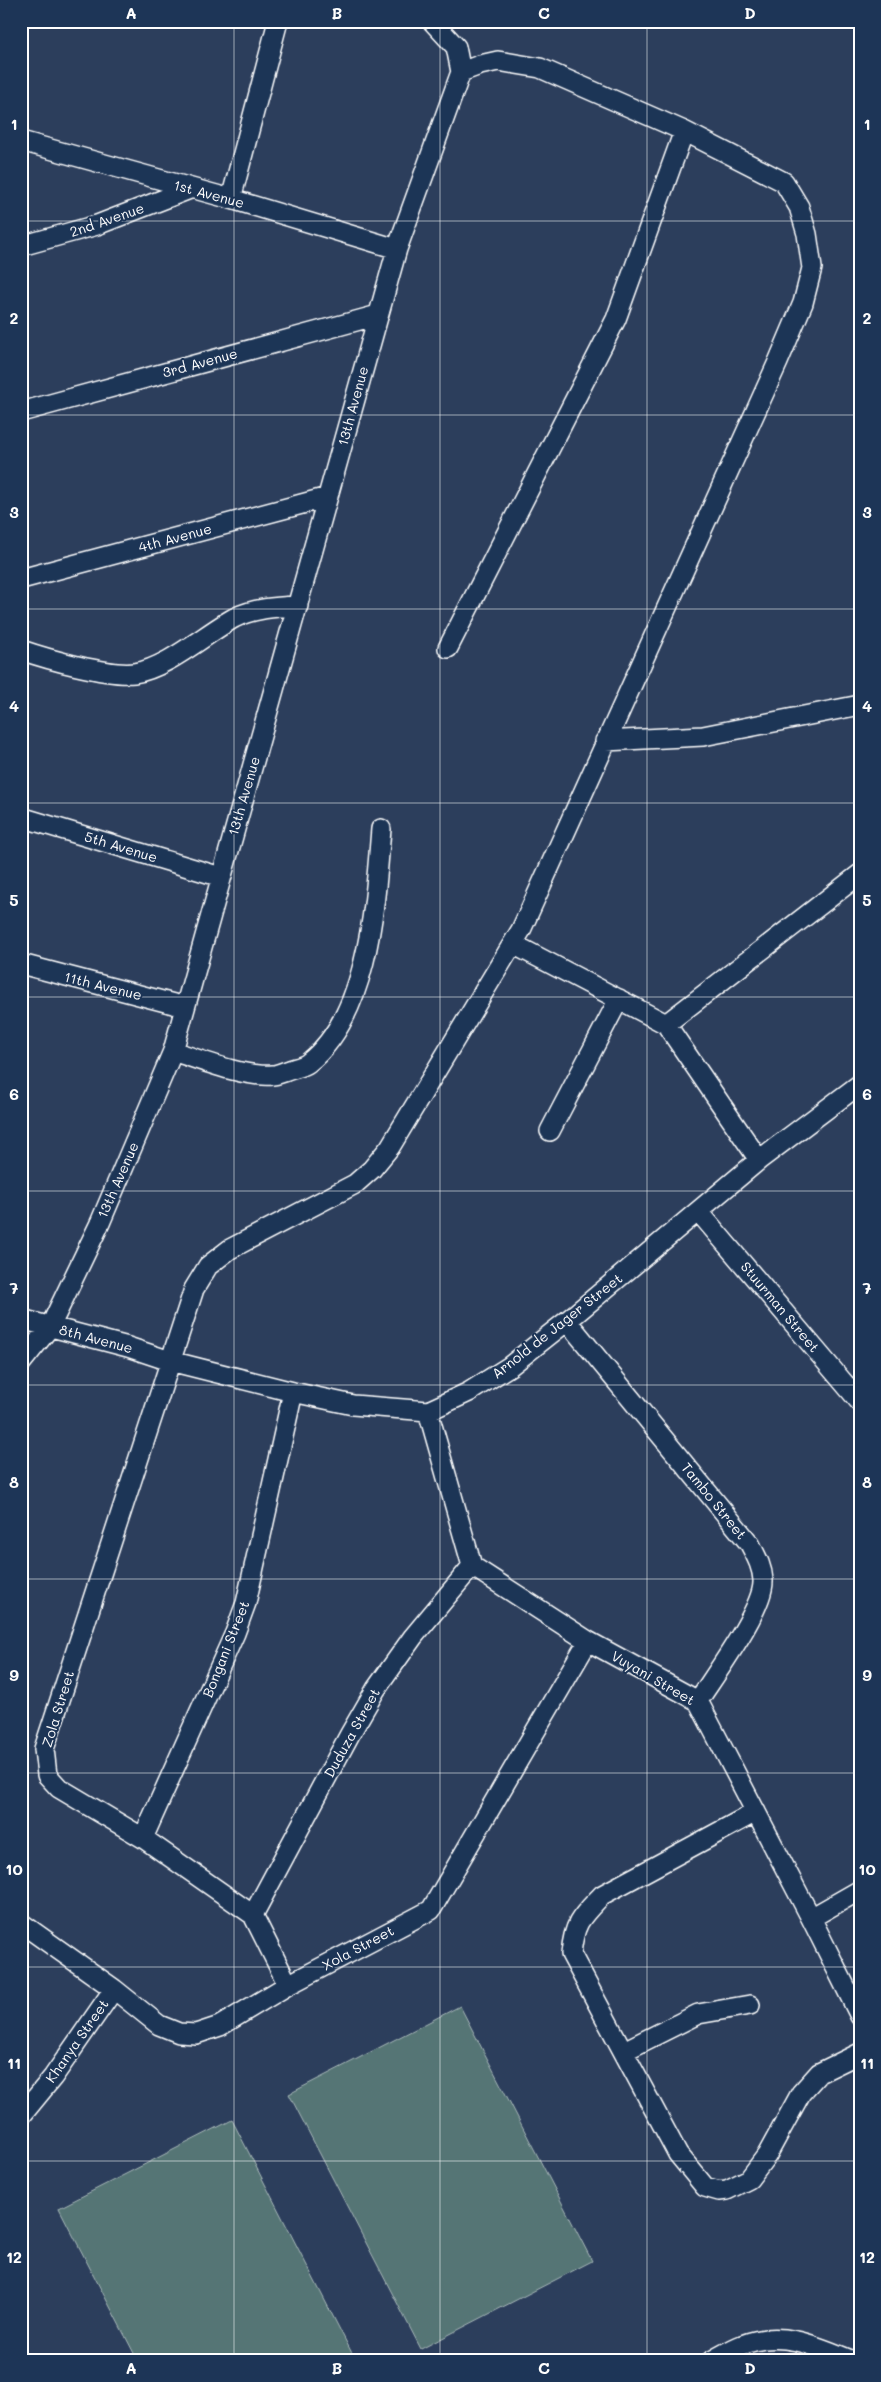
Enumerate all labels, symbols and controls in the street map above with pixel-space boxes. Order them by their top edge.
text: A [125,2,137,23]
text: B [332,2,342,23]
text: C [538,2,550,23]
text: D [744,2,756,23]
text: 1 [10,113,18,134]
text: 1 [863,113,871,134]
street label: 1st Avenue [172,175,246,212]
street label: 2nd Avenue [67,198,147,241]
text: 2 [10,307,19,328]
text: 2 [863,307,872,328]
street label: 3rd Avenue [160,343,240,382]
street label: 13th Avenue [333,364,372,448]
text: 3 [9,501,19,522]
text: 3 [862,501,872,522]
street label: 4th Avenue [136,519,214,556]
text: 4 [9,695,19,716]
text: 4 [862,695,872,716]
street label: 13th Avenue [223,754,264,838]
street label: 5th Avenue [82,826,160,867]
text: 5 [9,889,19,910]
text: 5 [862,889,872,910]
street label: 11th Avenue [62,967,144,1004]
text: 6 [9,1083,19,1104]
text: 6 [862,1083,872,1104]
street label: 13th Avenue [92,1139,143,1221]
street label: Stuurman Street [737,1257,824,1356]
street label: Arnold de Jager Street [487,1269,626,1383]
text: 7 [10,1277,19,1298]
text: 7 [863,1277,872,1298]
street label: 8th Avenue [57,1320,135,1357]
street label: Tambo Street [677,1458,751,1543]
text: 8 [9,1471,19,1492]
text: 8 [862,1471,872,1492]
street label: Bongani Street [197,1598,254,1700]
street label: Vuyani Street [608,1646,699,1709]
text: 9 [9,1664,19,1685]
text: 9 [862,1664,872,1685]
street label: Zola Street [37,1668,78,1749]
street label: Duduza Street [319,1685,384,1781]
text: 10 [5,1858,23,1879]
text: 10 [858,1858,876,1879]
street label: Xola Street [318,1921,397,1974]
street label: Khanya Street [41,1995,112,2086]
text: 11 [7,2052,21,2073]
text: 11 [860,2052,874,2073]
text: 12 [6,2246,22,2267]
text: 12 [859,2246,875,2267]
text: A [125,2357,137,2378]
text: B [332,2357,342,2378]
text: C [538,2357,550,2378]
text: D [744,2357,756,2378]

